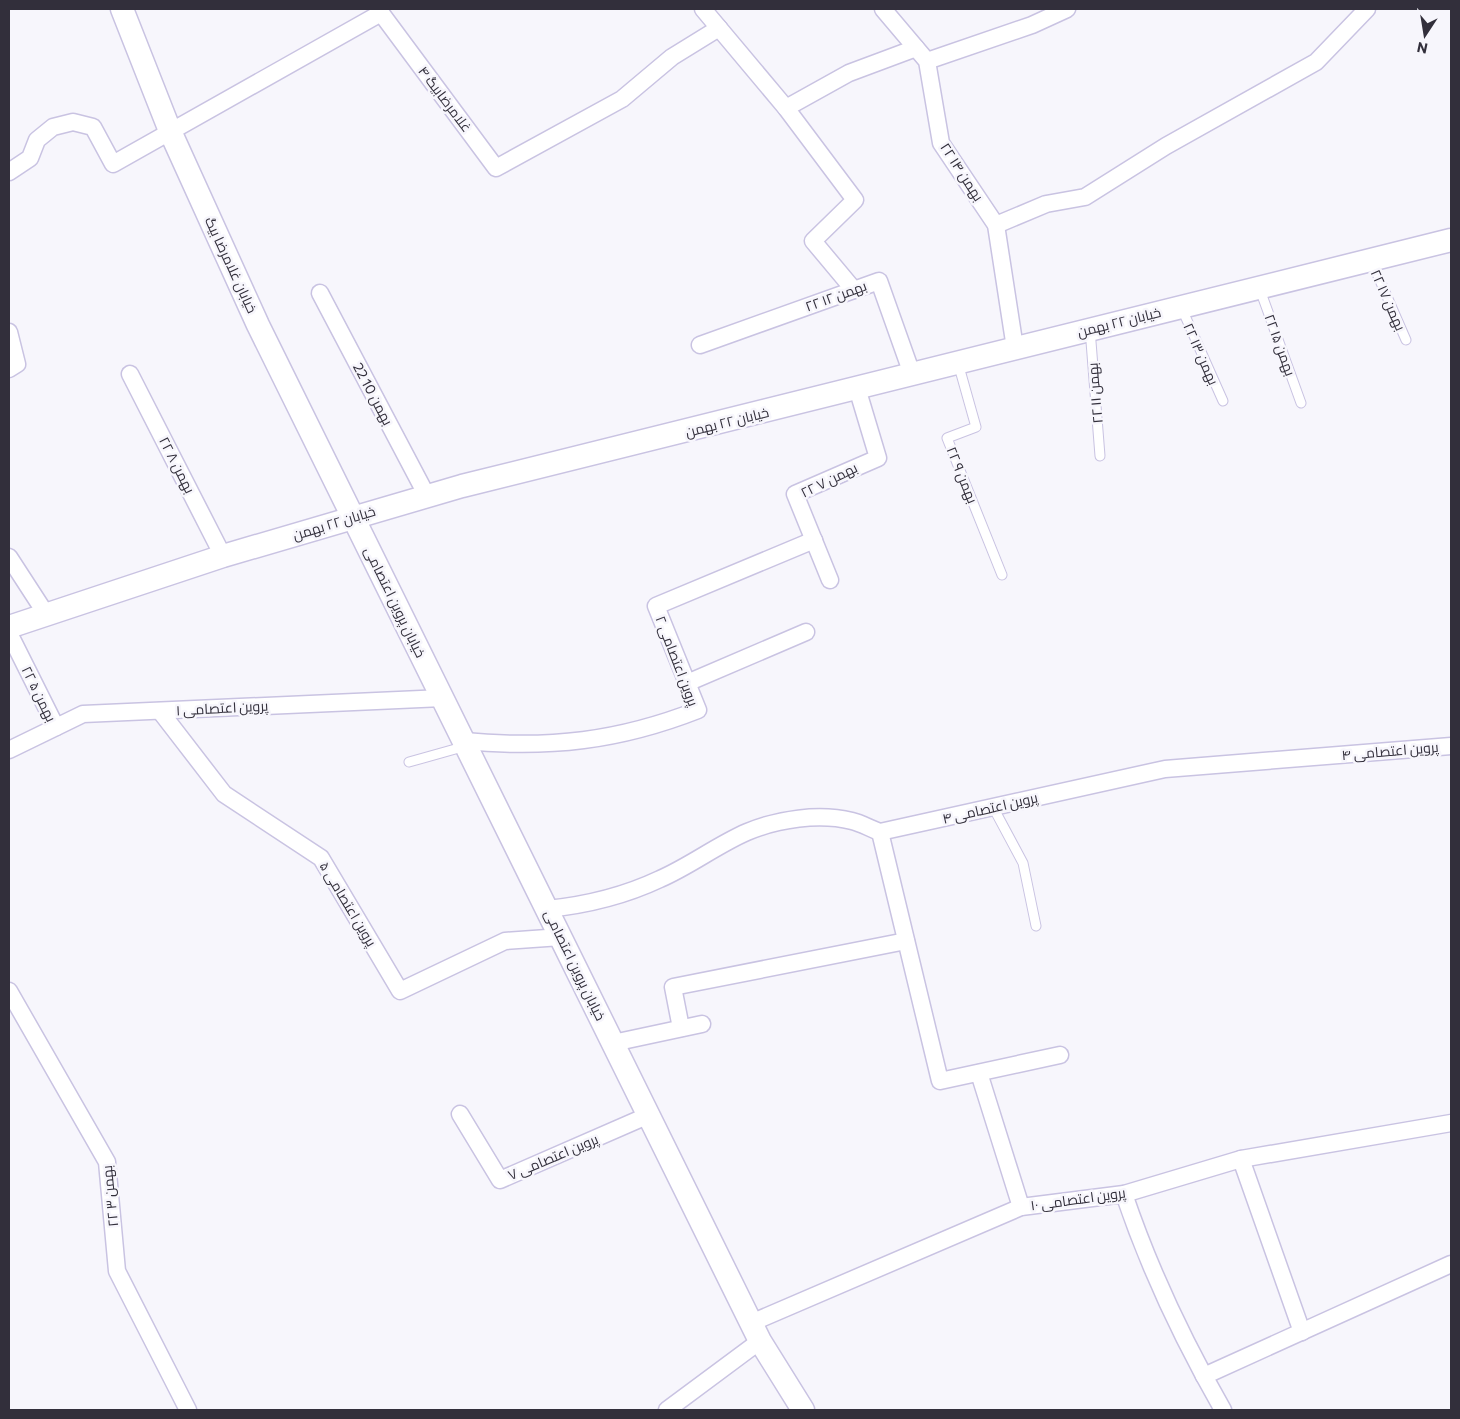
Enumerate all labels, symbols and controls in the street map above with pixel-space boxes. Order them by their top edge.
north arrow [1400,10,1450,60]
text: N [1415,39,1429,58]
street label: غلامرضابیگ ۴ [415,63,476,135]
street label: ۲۲ بهمن ۱۴ [937,139,988,204]
street label: خیابان غلامرضا بیگ [202,214,261,316]
street label: ۲۲ بهمن ۱۷ [1367,266,1410,333]
street label: ۲۲ بهمن ۱۲ [803,277,869,314]
street label: خیابان ۲۲ بهمن [1075,303,1162,340]
street label: ۲۲ بهمن ۱۵ [1261,312,1299,378]
street label: ۲۲ بهمن ‍۱۳ [1180,320,1223,387]
street label: 22 بهمن 10 [350,360,397,428]
street label: ۲۲ بهمن ۱۱ [1083,362,1106,424]
street label: خیابان ۲۲ بهمن [683,403,770,440]
street label: ۲۲ بهمن ۸ [156,434,199,496]
street label: ۲۲ بهمن ۹ [943,444,982,506]
street label: ۲۲ بهمن ۷ [798,459,860,501]
street label: خیابان ۲۲ بهمن [290,502,377,543]
street label: خیابان پروین اعتصامی [359,544,430,661]
street label: پروین اعتصامی ۲ [651,613,703,709]
street label: ۲۲ بهمن ۵ [19,663,60,724]
street label: پروین اعتصامی ۱ [175,697,269,720]
street label: پروین اعتصامی ۴ [1341,738,1440,765]
street label: پروین اعتصامی ۴ [941,788,1040,829]
street label: پروین اعتصامی ۵ [315,858,380,950]
street label: خیابان پروین اعتصامی [539,907,610,1024]
street label: پروین اعتصامی ۷ [505,1130,602,1185]
street label: ۲۲ بهمن ۳ [98,1164,121,1228]
street label: پروین اعتصامی ۱۰ [1029,1183,1127,1216]

